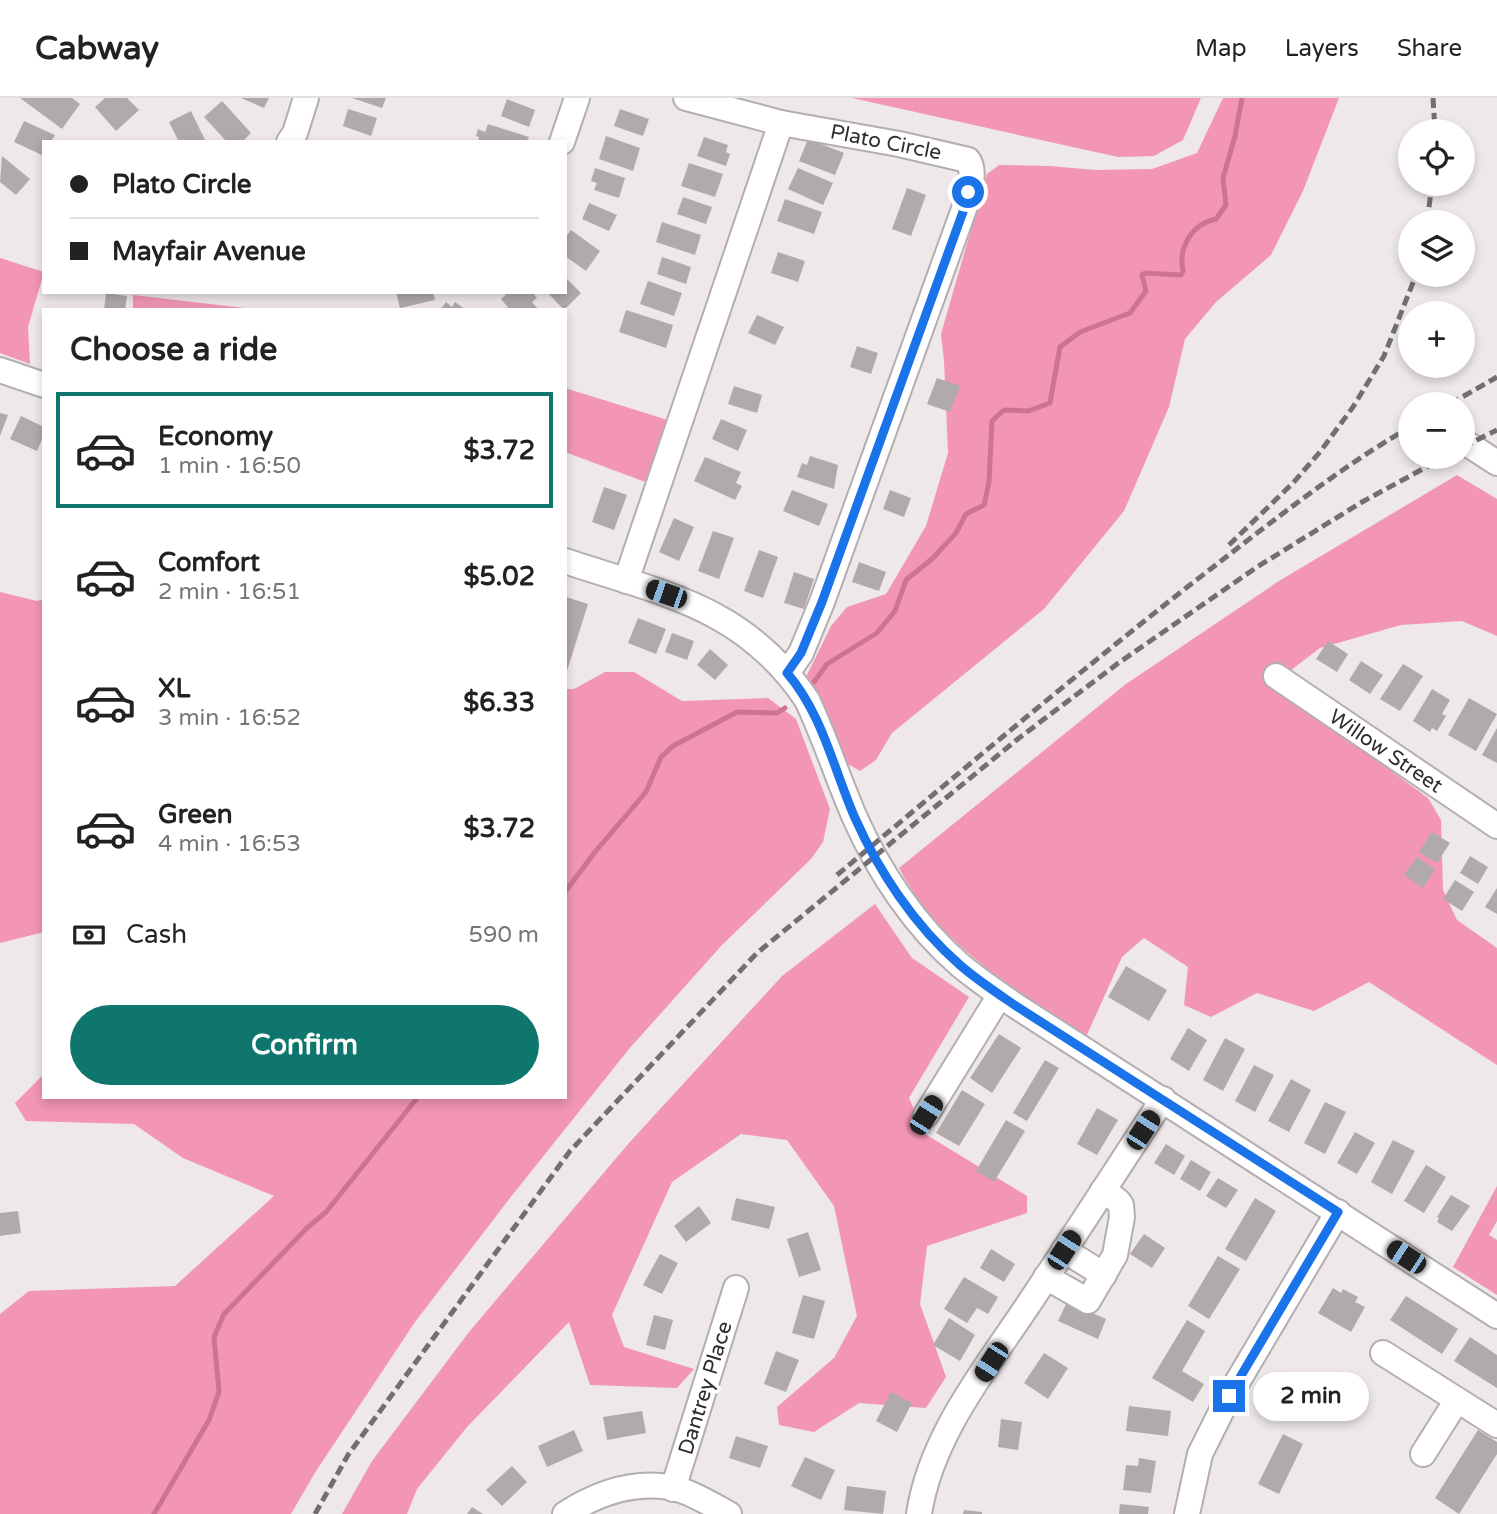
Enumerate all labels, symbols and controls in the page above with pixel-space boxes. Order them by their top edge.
text: Cabway [35,29,159,68]
text: Map [1195,34,1247,63]
text: Layers [1285,34,1359,63]
text: Share [1397,34,1462,63]
street label: Plato Circle [828,119,944,166]
map controls [1398,119,1475,469]
button: locate [1398,119,1475,196]
text: Plato Circle [112,169,252,200]
route start [952,176,984,208]
button: layers [1398,210,1475,287]
text: Mayfair Avenue [112,236,306,267]
button: + [1398,301,1475,378]
text: Choose a ride [70,331,277,369]
button: − [1398,392,1475,469]
icon: car [74,419,137,482]
text: Economy [158,421,273,452]
text: $3.72 [463,435,535,466]
text: 1 min · 16:50 [158,452,301,480]
icon: car [74,545,137,608]
text: Comfort [158,547,260,578]
text: $5.02 [463,561,535,592]
car [643,577,690,611]
text: 2 min · 16:51 [158,578,301,606]
icon: car [74,671,137,734]
text: XL [158,673,190,704]
text: $6.33 [463,687,535,718]
text: 3 min · 16:52 [158,704,301,732]
street label: Willow Street [1324,704,1447,799]
icon: car [74,797,137,860]
text: Green [158,799,233,830]
text: $3.72 [463,813,535,844]
text: 4 min · 16:53 [158,830,301,858]
icon: cash [70,916,108,954]
text: Cash [126,919,187,950]
text: 590 m [469,921,539,949]
button: Confirm [70,1005,539,1085]
car [906,1092,947,1138]
car [1123,1107,1164,1153]
car [1044,1227,1085,1273]
car [1383,1237,1430,1277]
street label: Dantrey Place [673,1318,738,1458]
car [971,1339,1012,1385]
callout: 2 min [1254,1372,1369,1420]
route end [1213,1380,1245,1412]
text: 2 min [1280,1382,1342,1410]

